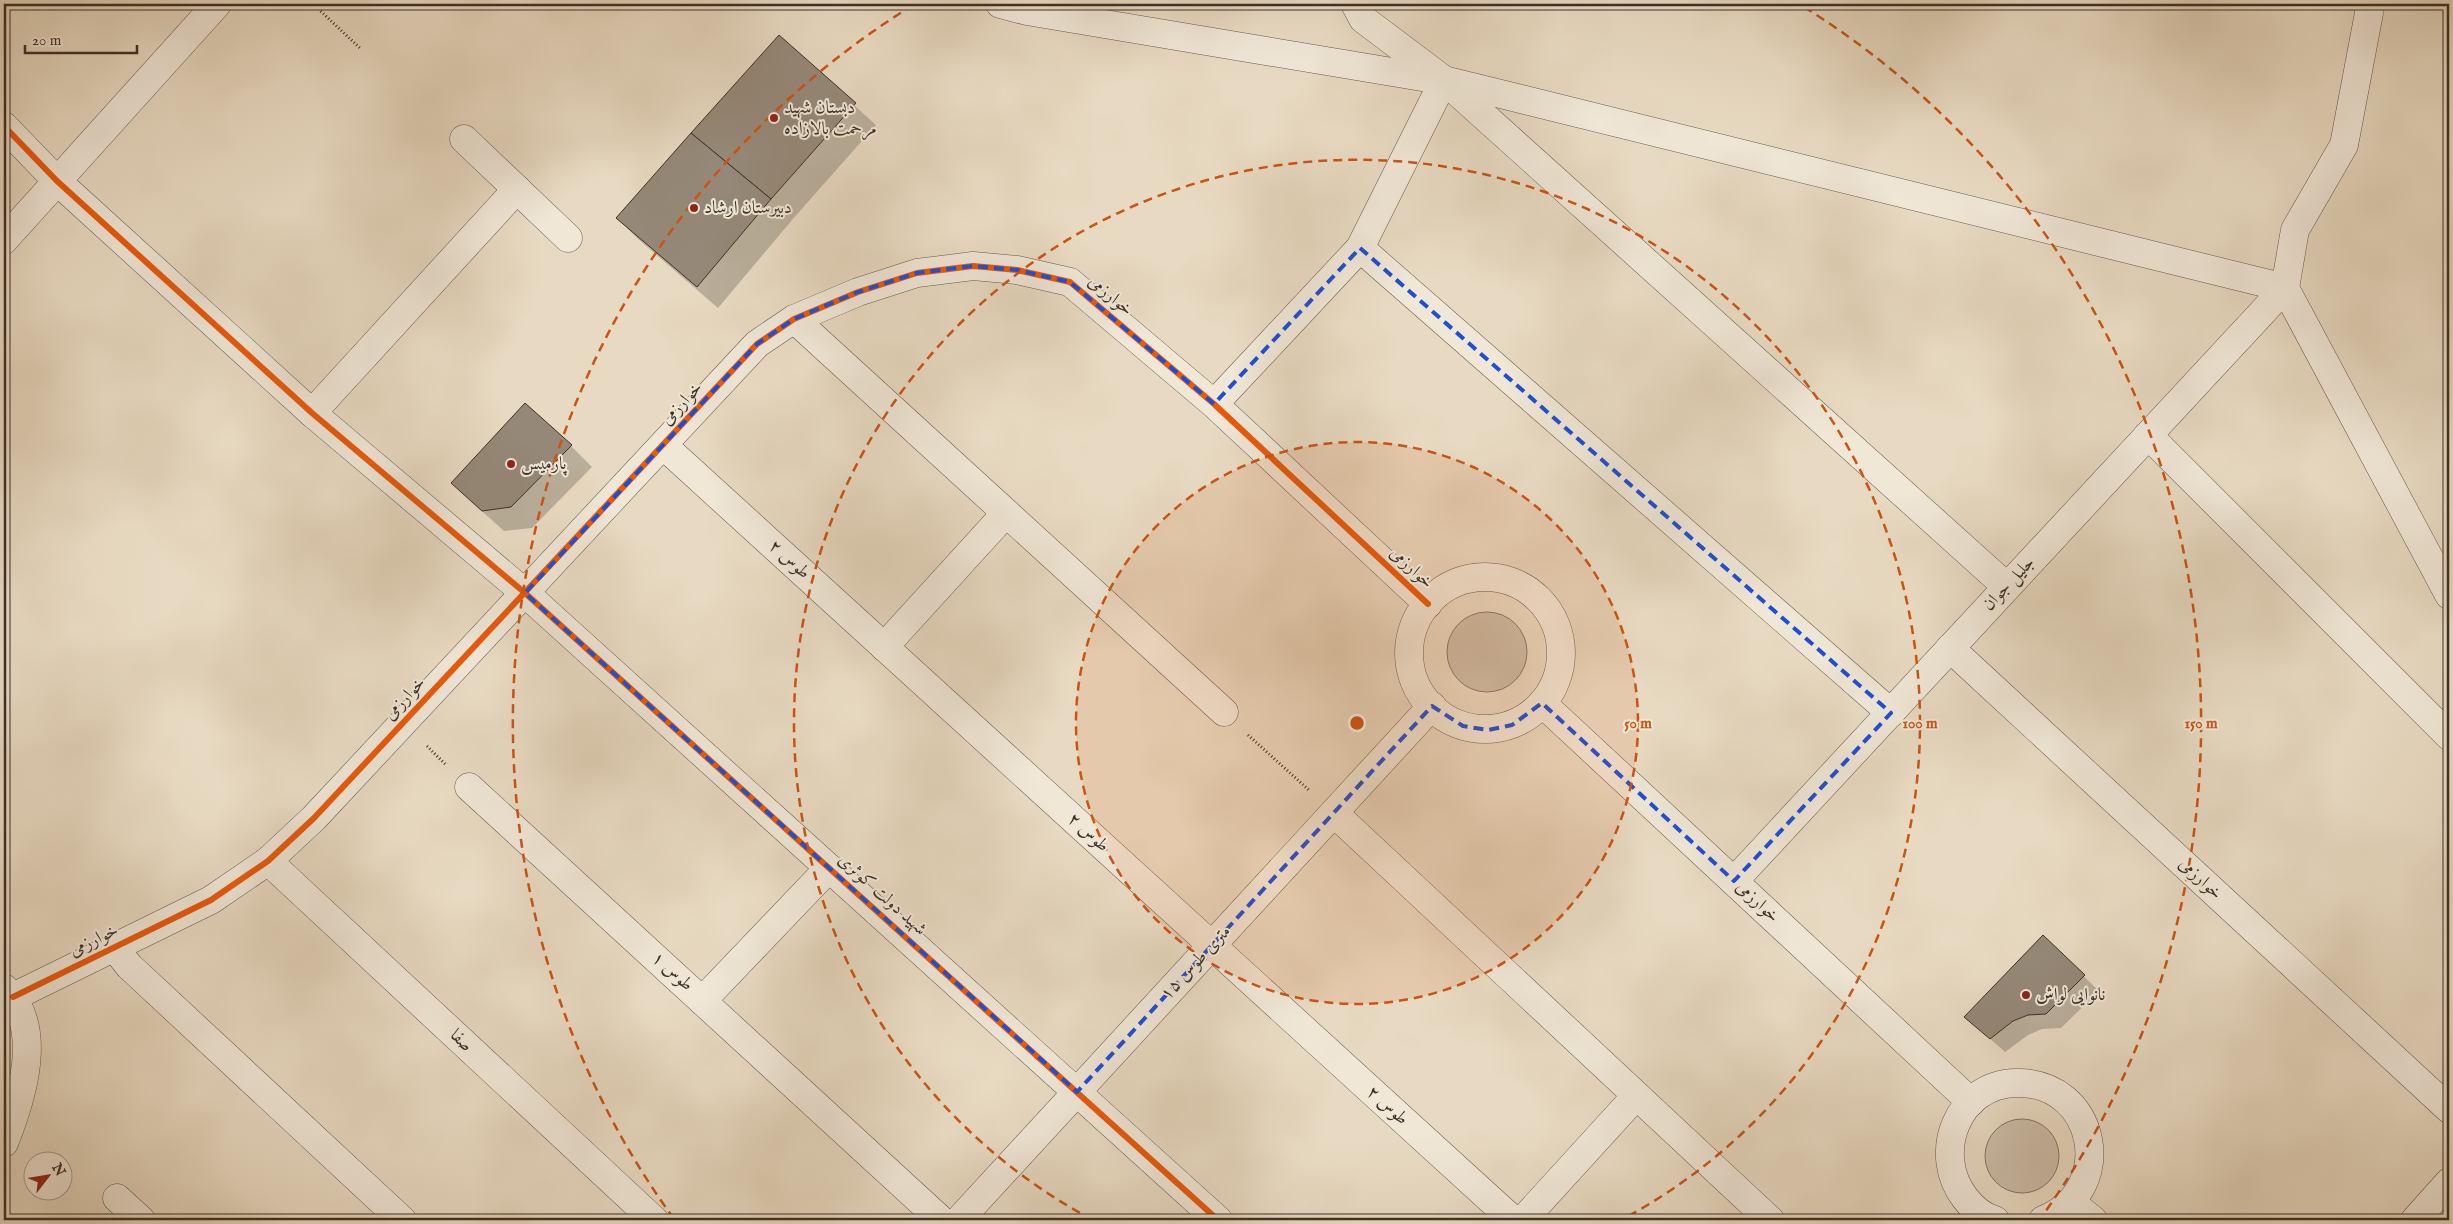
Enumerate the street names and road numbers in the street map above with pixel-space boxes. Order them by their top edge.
street label: خوارزمی [1083,271,1137,321]
street label: خوارزمی [656,377,708,431]
street label: طوس ۲ [763,535,815,585]
street label: خوارزمی [1384,542,1438,594]
street label: جلیل جوان [1978,552,2040,616]
street label: خوارزمی [379,672,431,726]
street label: طوس ۲ [1062,808,1114,858]
street label: شهید دولت کوثری [833,849,931,941]
street label: خوارزمی [2173,853,2227,905]
street label: خوارزمی [1730,876,1784,928]
street label: خوارزمی [66,919,122,963]
street label: ۱۵ متری طوس [1156,921,1236,1005]
street label: طوس ۱ [646,947,698,997]
street label: صفا [445,1025,477,1057]
street label: طوس ۲ [1361,1081,1413,1131]

